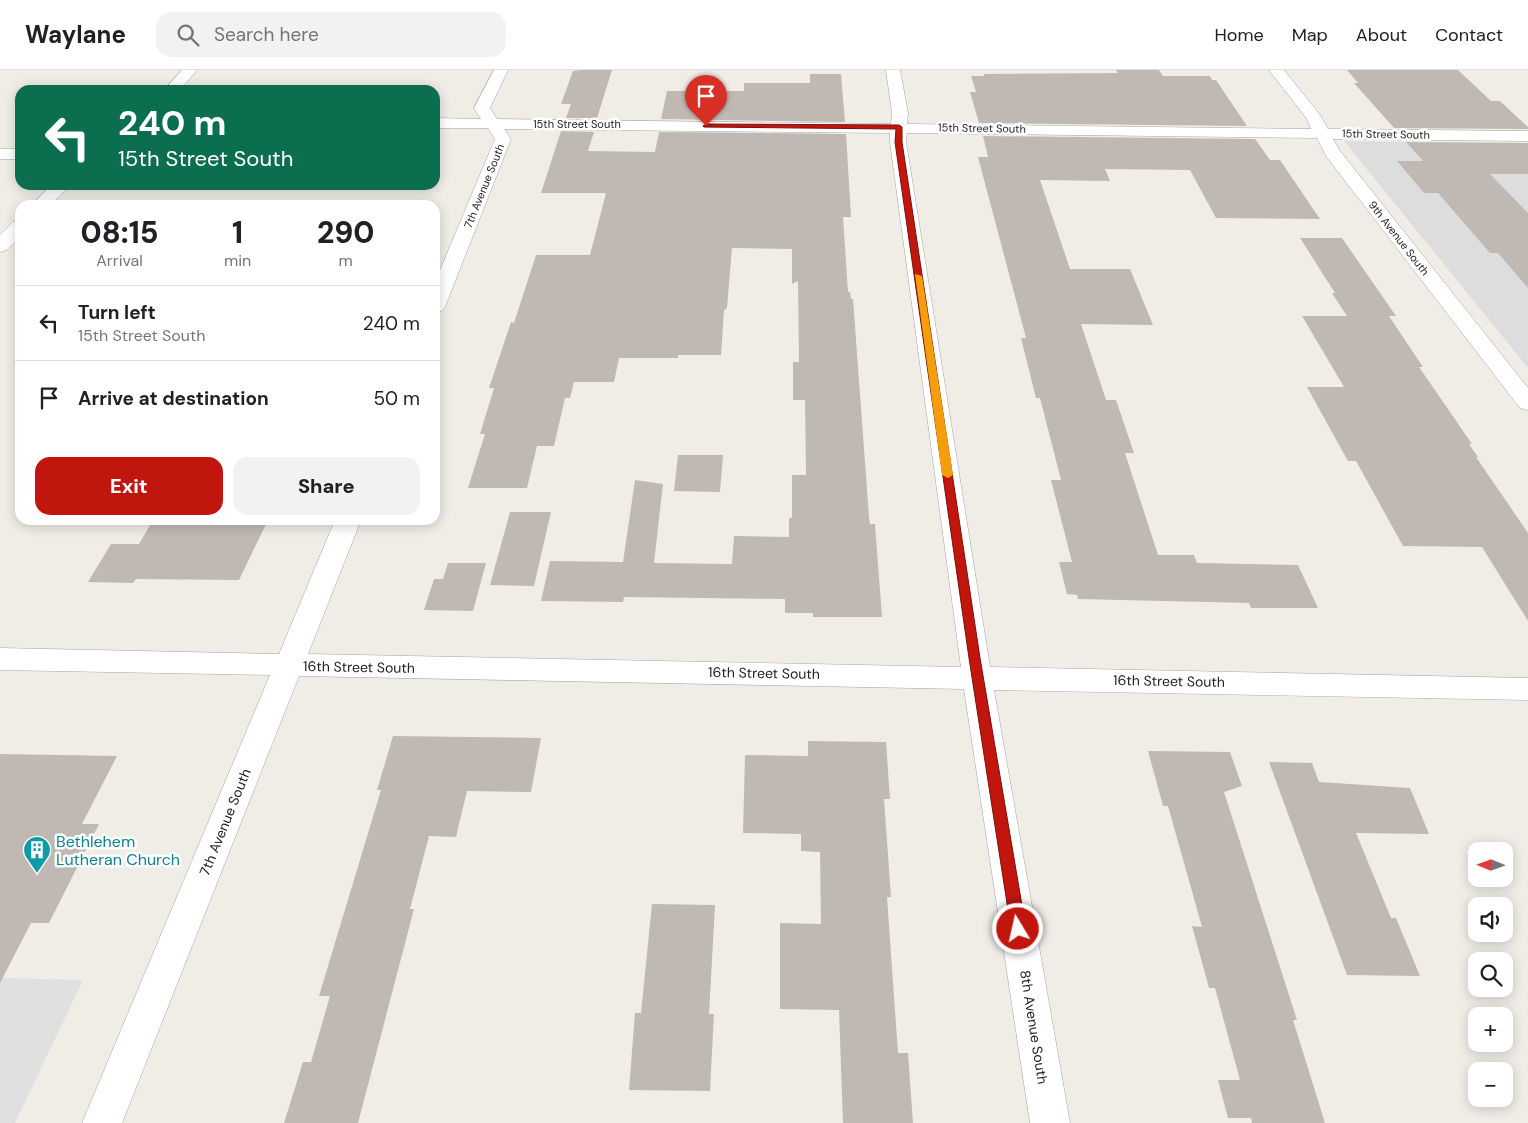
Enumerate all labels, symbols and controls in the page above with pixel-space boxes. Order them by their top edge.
search box [156,12,506,57]
text: Waylane [25,19,126,50]
icon: search [174,21,202,49]
text: Search here [214,22,319,47]
text: Home [1214,23,1264,47]
text: Map [1292,23,1328,47]
text: About [1356,23,1407,47]
text: Contact [1435,23,1503,47]
pin [685,75,727,126]
icon: arrive [692,82,720,110]
text: 240 m [118,100,227,146]
icon: left [35,105,100,170]
street label: 15th Street South [533,117,621,131]
street label: 15th Street South [938,120,1026,136]
street label: 15th Street South [1342,126,1430,142]
street label: 7th Avenue South [461,142,507,230]
text: 15th Street South [118,144,293,173]
street label: 9th Avenue South [1366,198,1432,278]
text: 08:15 [81,213,158,252]
text: 1 [232,213,243,252]
text: 290 [317,213,374,252]
text: Arrival [96,250,143,271]
text: min [224,250,251,271]
text: m [339,250,353,271]
text: Turn left [78,300,156,325]
icon: left [35,309,63,337]
text: 240 m [363,311,420,336]
text: 15th Street South [78,325,206,346]
icon: arrive [35,384,63,412]
text: Arrive at destination [78,386,269,411]
text: 50 m [373,386,420,411]
button: Exit [35,457,223,515]
button: Share [233,457,420,515]
street label: 16th Street South [303,657,415,677]
street label: 16th Street South [708,663,820,683]
street label: 16th Street South [1113,671,1225,691]
street label: 7th Avenue South [195,766,255,878]
place label: Bethlehem Lutheran Church [56,831,180,870]
building icon: Bethlehem Lutheran Church [22,835,52,874]
north arrow [1468,842,1512,888]
map controls [1468,842,1513,1107]
button: sound [1468,897,1513,942]
position arrow [991,902,1043,954]
button: search [1468,952,1513,997]
street label: 8th Avenue South [1016,969,1052,1085]
button: + [1468,1007,1513,1052]
button: − [1468,1062,1513,1107]

